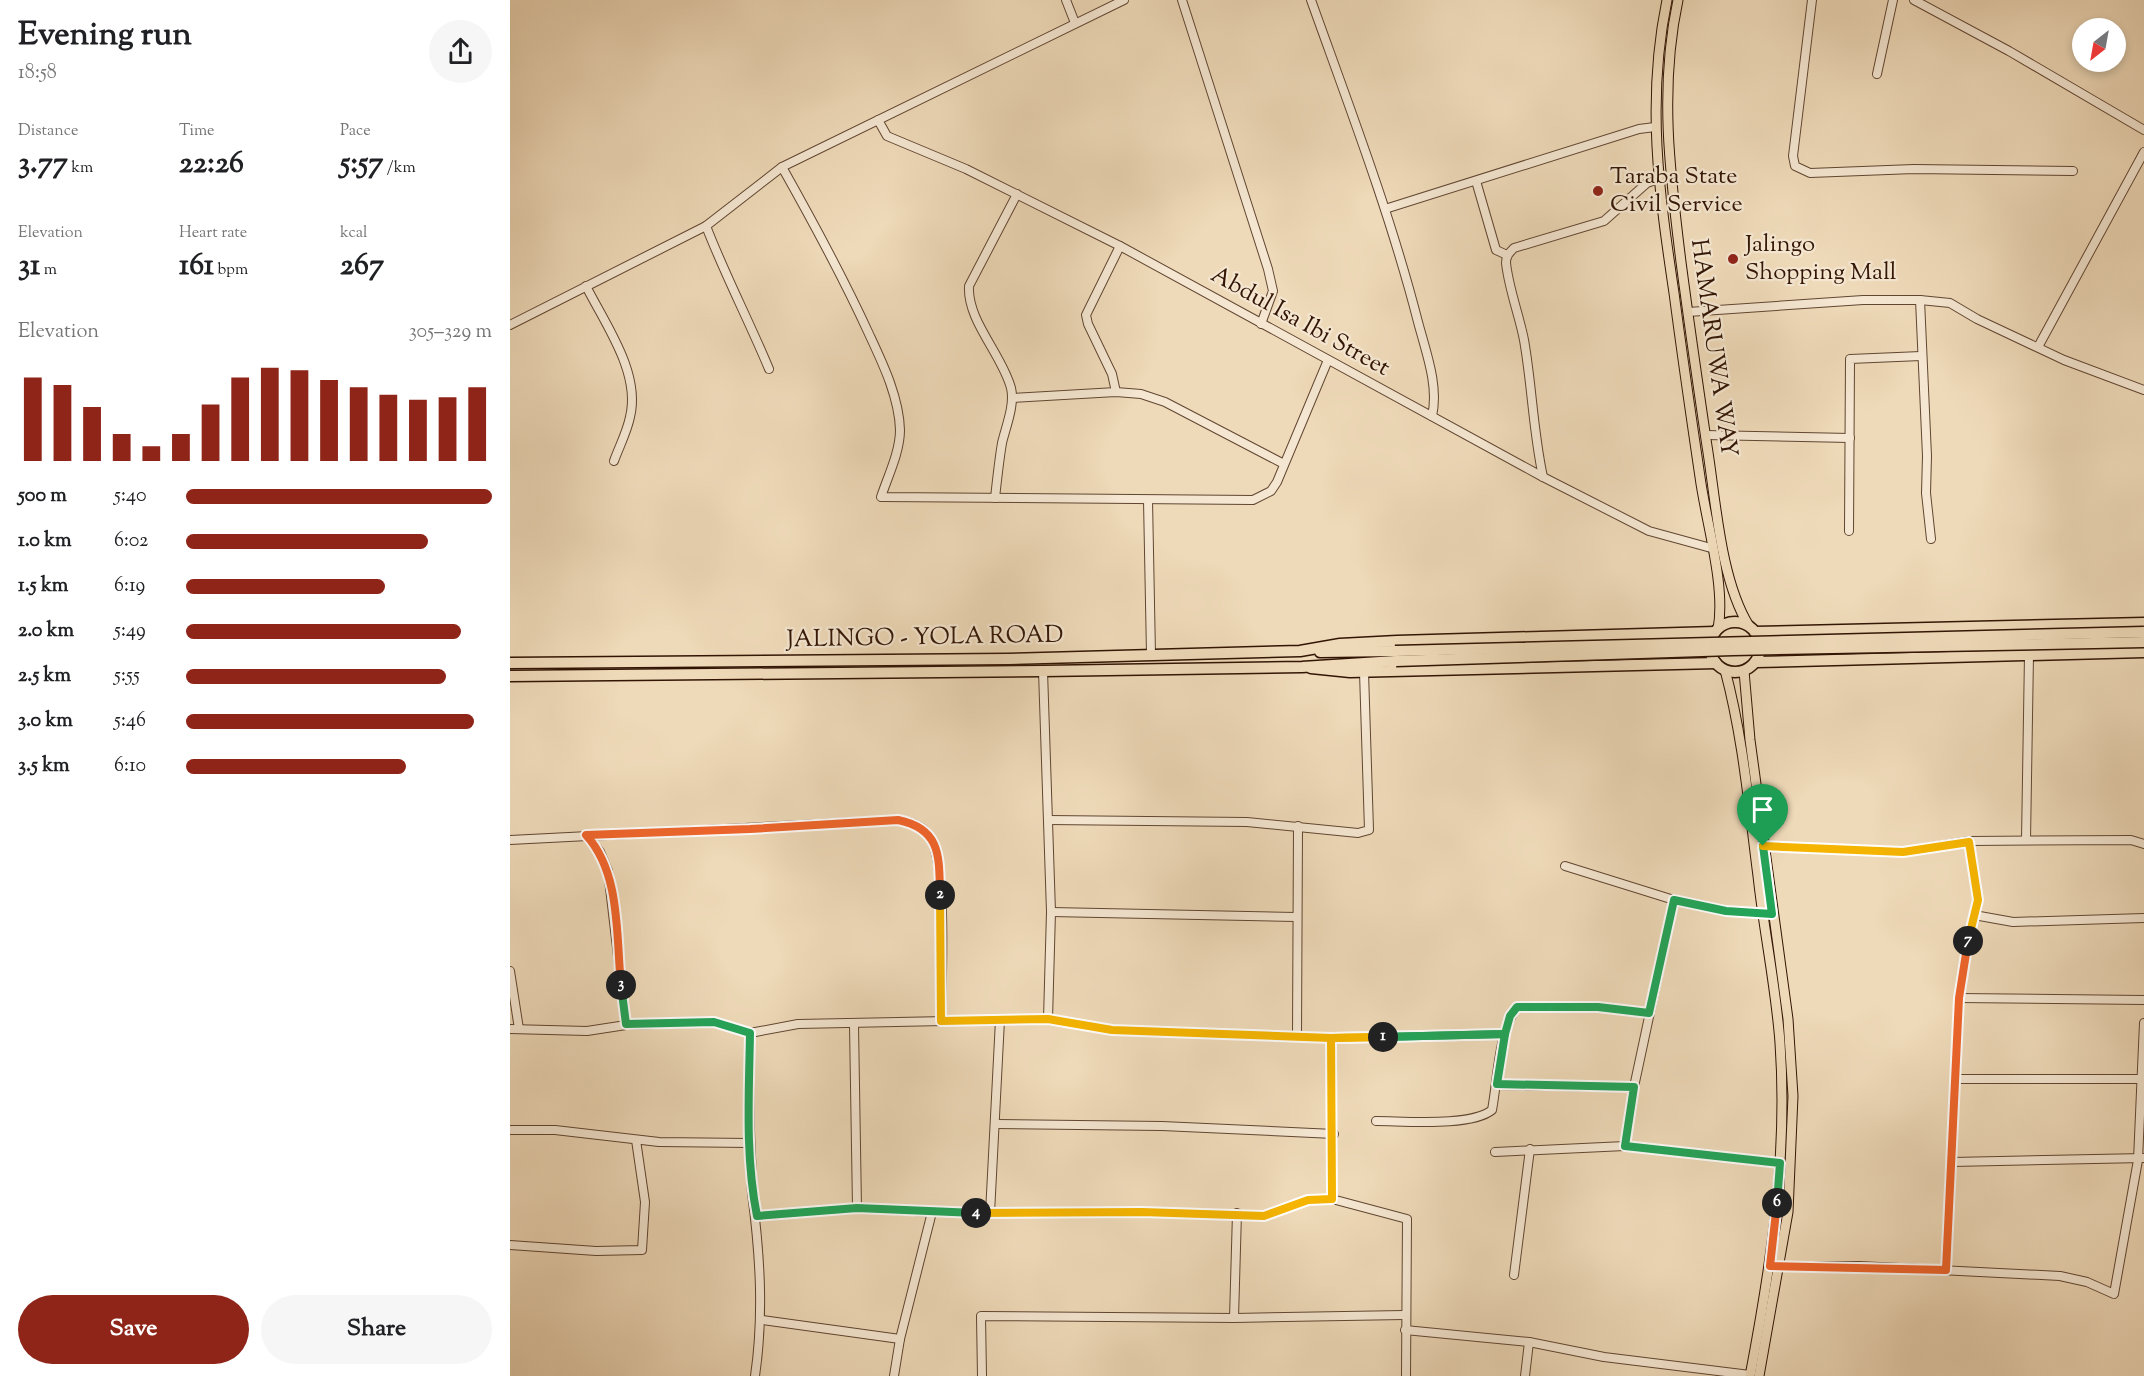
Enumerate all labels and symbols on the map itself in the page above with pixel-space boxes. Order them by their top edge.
north arrow [2072,18,2126,72]
place label: Taraba State Civil Service [1610,160,1743,222]
marker: Taraba State Civil Service [1591,184,1605,198]
place label: Jalingo Shopping Mall [1743,228,1897,290]
street label: HAMARUWA WAY [1681,237,1745,459]
marker: Jalingo Shopping Mall [1726,252,1740,266]
street label: Abdul Isa Ibi Street [1204,259,1396,385]
street label: JALINGO - YOLA ROAD [784,619,1064,657]
pin [1737,784,1788,846]
pin: 2 [925,880,955,910]
pin: 7 [1953,926,1983,956]
pin: 3 [606,970,636,1000]
pin: 1 [1368,1022,1398,1052]
pin: 6 [1762,1188,1792,1218]
pin: 4 [961,1198,991,1228]

